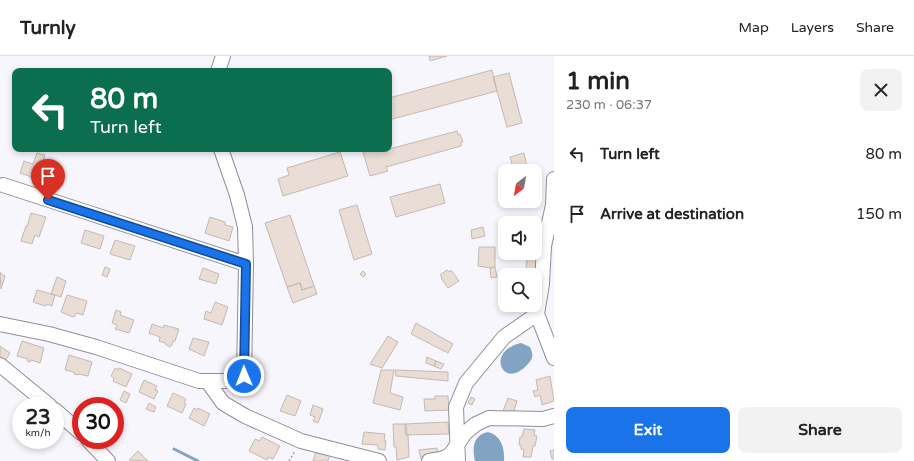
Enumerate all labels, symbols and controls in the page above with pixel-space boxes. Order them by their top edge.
text: Turnly [20,17,76,39]
text: Map [739,19,769,36]
text: Layers [791,19,834,36]
text: Share [856,19,894,36]
text: 1 min [566,67,630,96]
button: close [860,69,902,111]
text: 80 m [90,82,158,116]
icon: left [24,84,76,136]
text: 230 m · 06:37 [566,97,652,113]
text: Turn left [90,116,162,138]
icon: left [566,143,588,165]
text: Turn left [600,145,660,163]
text: 80 m [865,145,902,163]
pin [31,159,65,200]
north arrow [498,164,542,208]
map controls [498,164,542,312]
icon: arrive [37,165,59,187]
icon: arrive [566,203,588,225]
text: Arrive at destination [600,205,744,223]
text: 150 m [856,205,902,223]
button: sound [498,216,542,260]
button: search [498,268,542,312]
position arrow [223,355,265,397]
speed limit sign: 30 [72,397,124,449]
text: 23 [25,406,51,430]
button: Exit [566,407,730,453]
button: Share [738,407,902,453]
text: km/h [25,427,51,439]

